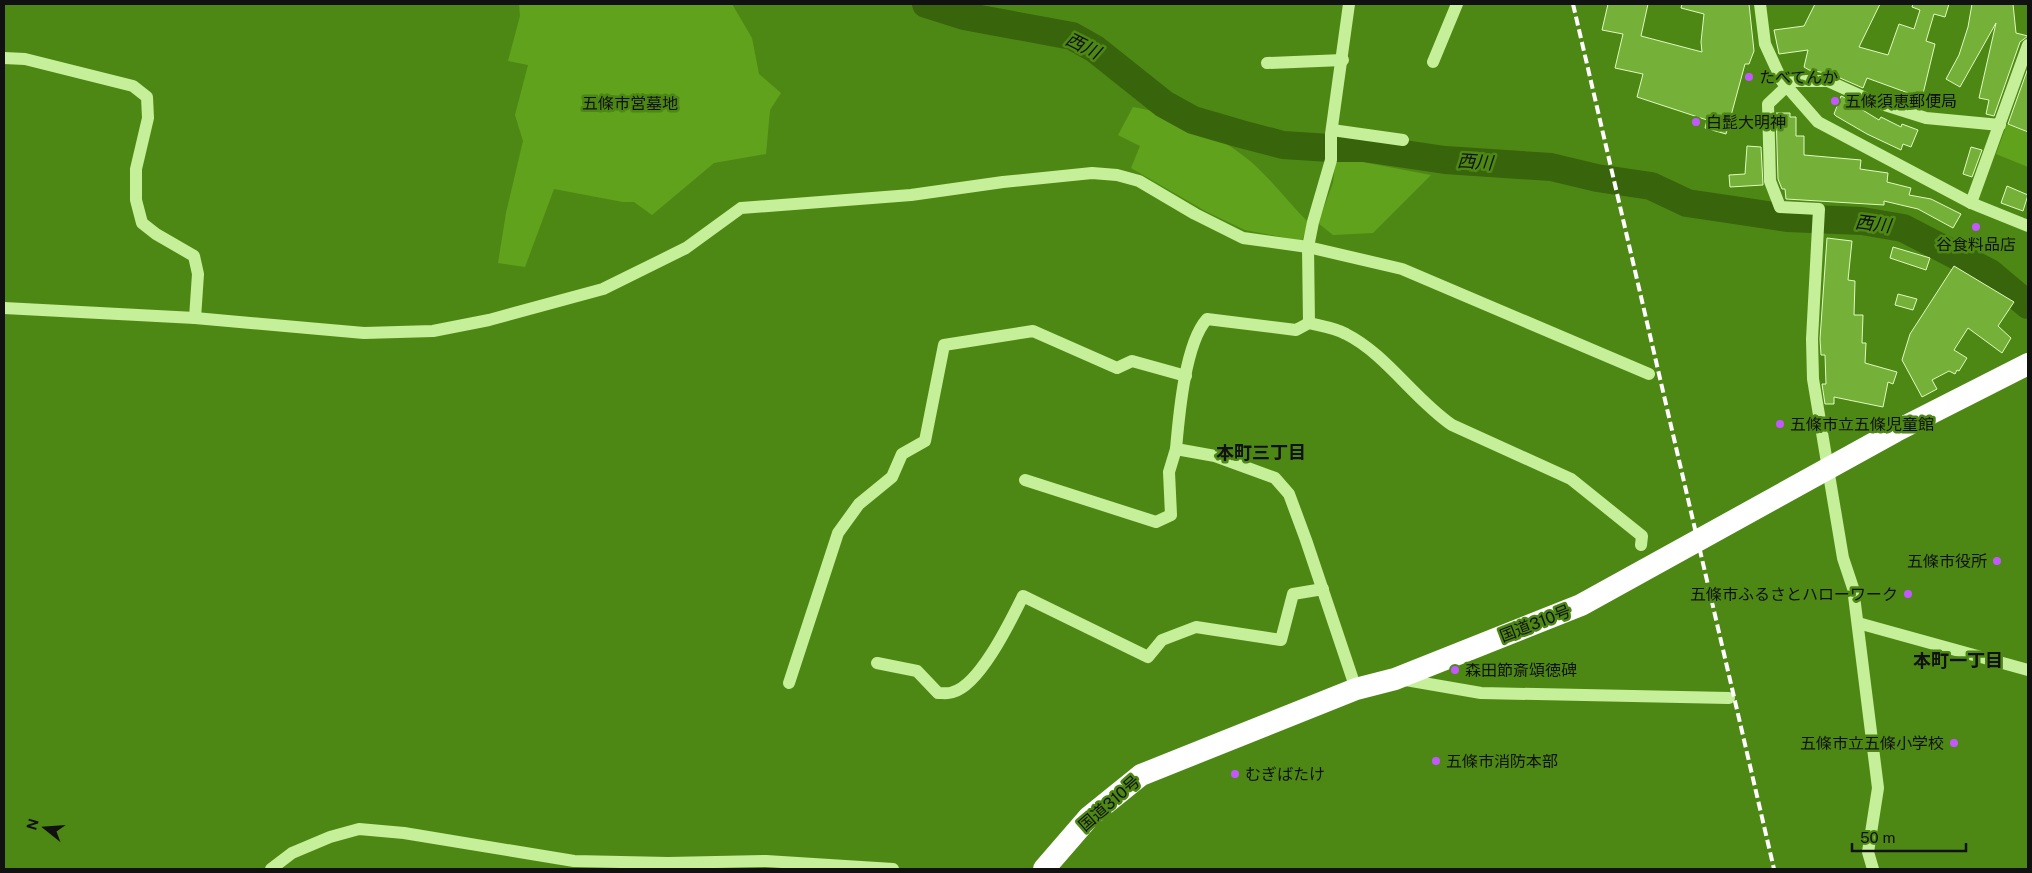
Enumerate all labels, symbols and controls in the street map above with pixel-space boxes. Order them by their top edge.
water label: 西川 [1062,28,1106,64]
place label: たべてんか [1759,68,1838,87]
marker: たべてんか [1743,71,1755,83]
place label: 五條須恵郵便局 [1845,92,1957,111]
park label: 五條市営墓地 [582,94,678,113]
marker: 五條須恵郵便局 [1829,95,1841,107]
place label: 白髭大明神 [1706,113,1786,132]
marker: 白髭大明神 [1690,116,1702,128]
water label: 西川 [1456,150,1496,173]
water label: 西川 [1854,211,1894,236]
marker: 谷食料品店 [1970,221,1982,233]
place label: 谷食料品店 [1936,235,2016,254]
place label: 五條市立五條児童館 [1790,415,1934,434]
marker: 五條市立五條児童館 [1774,418,1786,430]
district label: 本町三丁目 [1216,442,1306,463]
place label: 五條市役所 [1907,552,1987,571]
marker: 五條市役所 [1991,555,2003,567]
place label: 五條市ふるさとハローワーク [1690,585,1898,604]
marker: 五條市ふるさとハローワーク [1902,588,1914,600]
street label: 国道310号 [1497,601,1573,646]
district label: 本町一丁目 [1913,650,2003,671]
place label: 森田節斎頌徳碑 [1465,661,1577,680]
marker: 森田節斎頌徳碑 [1449,664,1461,676]
place label: 五條市立五條小学校 [1800,734,1944,753]
marker: 五條市立五條小学校 [1948,737,1960,749]
place label: 五條市消防本部 [1446,752,1558,771]
marker: 五條市消防本部 [1430,755,1442,767]
place label: むぎばたけ [1245,765,1325,784]
marker: むぎばたけ [1229,768,1241,780]
street label: 国道310号 [1075,772,1144,835]
north arrow [20,803,70,853]
text: N [23,817,42,832]
scale bar [1852,820,1966,852]
text: 50 m [1860,829,1895,846]

